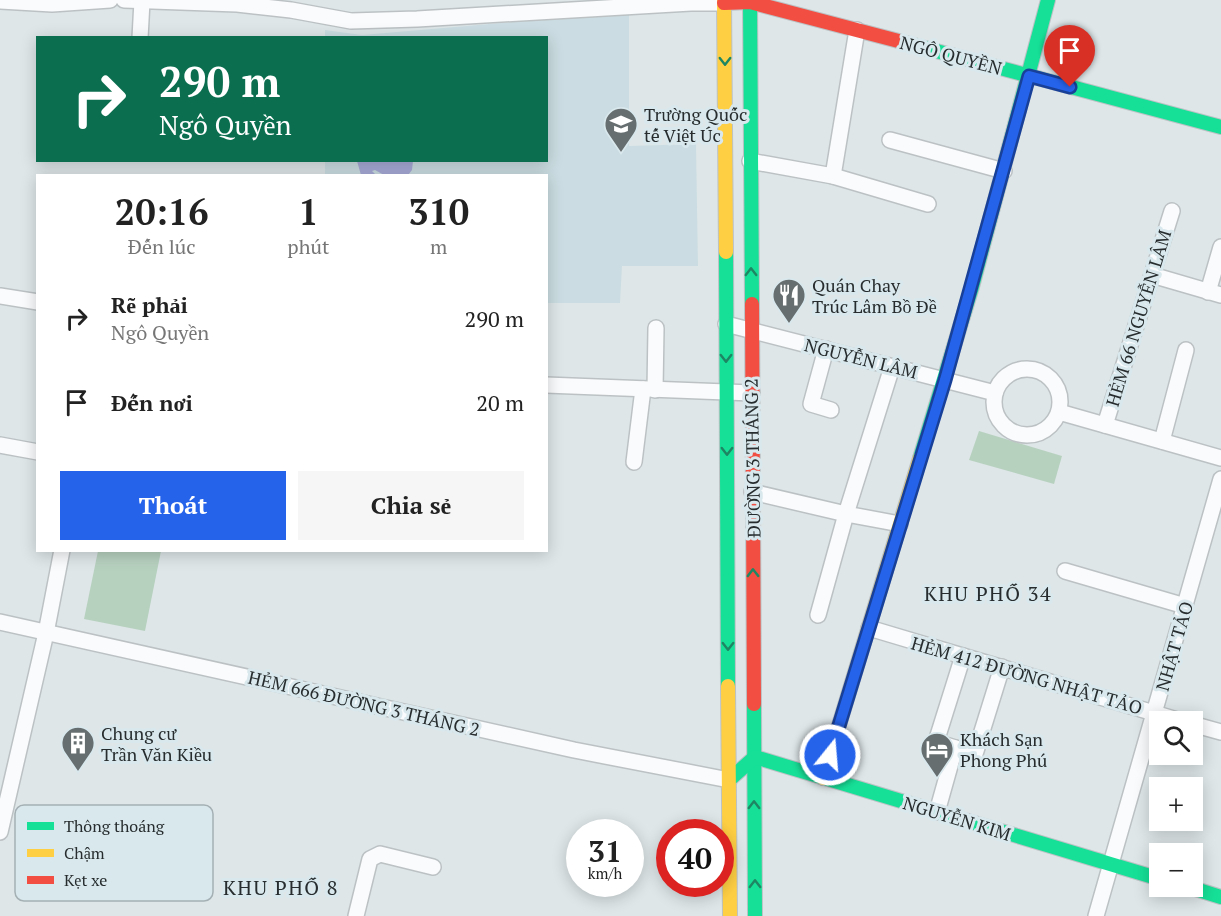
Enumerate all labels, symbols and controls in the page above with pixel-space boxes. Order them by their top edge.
pin [1044,25,1095,87]
street label: NGÔ QUYỀN [897,30,1005,80]
icon: arrive [1053,34,1086,67]
text: 290 m [159,53,280,109]
one-way arrow [719,57,731,66]
icon: right [60,60,138,138]
place label: Trường Quốc tế Việt Úc [644,102,747,147]
school or university icon: Trường Quốc tế Việt Úc [603,106,639,153]
text: Ngô Quyền [159,107,292,143]
text: 20:16 [115,188,209,235]
text: 1 [298,188,319,235]
text: 310 [408,188,469,235]
street label: HẺM 66 NGUYỄN LÂM [1100,227,1176,409]
text: Đến lúc [128,233,196,260]
text: phút [287,233,329,260]
text: m [430,233,447,260]
one-way arrow [745,267,757,276]
place label: Quán Chay Trúc Lâm Bồ Đề [812,273,937,318]
restaurant icon: Quán Chay Trúc Lâm Bồ Đề [771,277,807,324]
text: Rẽ phải [111,290,188,319]
icon: right [60,302,93,335]
text: 290 m [464,304,524,333]
text: Ngô Quyền [111,319,209,346]
street label: NGUYỄN LÂM [802,332,920,384]
one-way arrow [720,354,732,363]
street label: ĐƯỜNG 3 THÁNG 2 [739,378,765,538]
icon: arrive [60,386,93,419]
text: Đến nơi [111,388,193,417]
text: 20 m [476,388,524,417]
one-way arrow [721,446,733,455]
button: Thoát [60,471,286,540]
button: Chia sẻ [298,471,524,540]
one-way arrow [747,568,760,577]
district label: KHU PHỐ 34 [924,580,1052,607]
street label: NHẬT TẢO [1150,598,1198,694]
street label: HẺM 412 ĐƯỜNG NHẬT TẢO [909,631,1145,719]
one-way arrow [722,641,734,650]
street label: HẺM 666 ĐƯỜNG 3 THÁNG 2 [246,665,482,741]
map controls [1149,711,1203,897]
button: search [1149,711,1203,765]
place label: Chung cư Trần Văn Kiều [101,721,212,766]
position arrow [798,723,862,787]
building icon: Chung cư Trần Văn Kiều [60,725,96,772]
place label: Khách Sạn Phong Phú [960,727,1047,772]
hotel icon: Khách Sạn Phong Phú [919,731,955,778]
button: + [1149,777,1203,831]
street label: NGUYỄN KIM [900,790,1014,846]
one-way arrow [748,800,760,809]
legend [15,805,213,901]
text: Thông thoáng [64,815,165,837]
speed limit sign: 40 [656,819,734,897]
text: 31 [588,831,622,871]
text: Chậm [64,842,105,864]
button: − [1149,843,1203,897]
text: km/h [588,863,622,883]
text: Kẹt xe [64,869,107,891]
district label: KHU PHỐ 8 [223,874,339,901]
one-way arrow [749,880,761,889]

